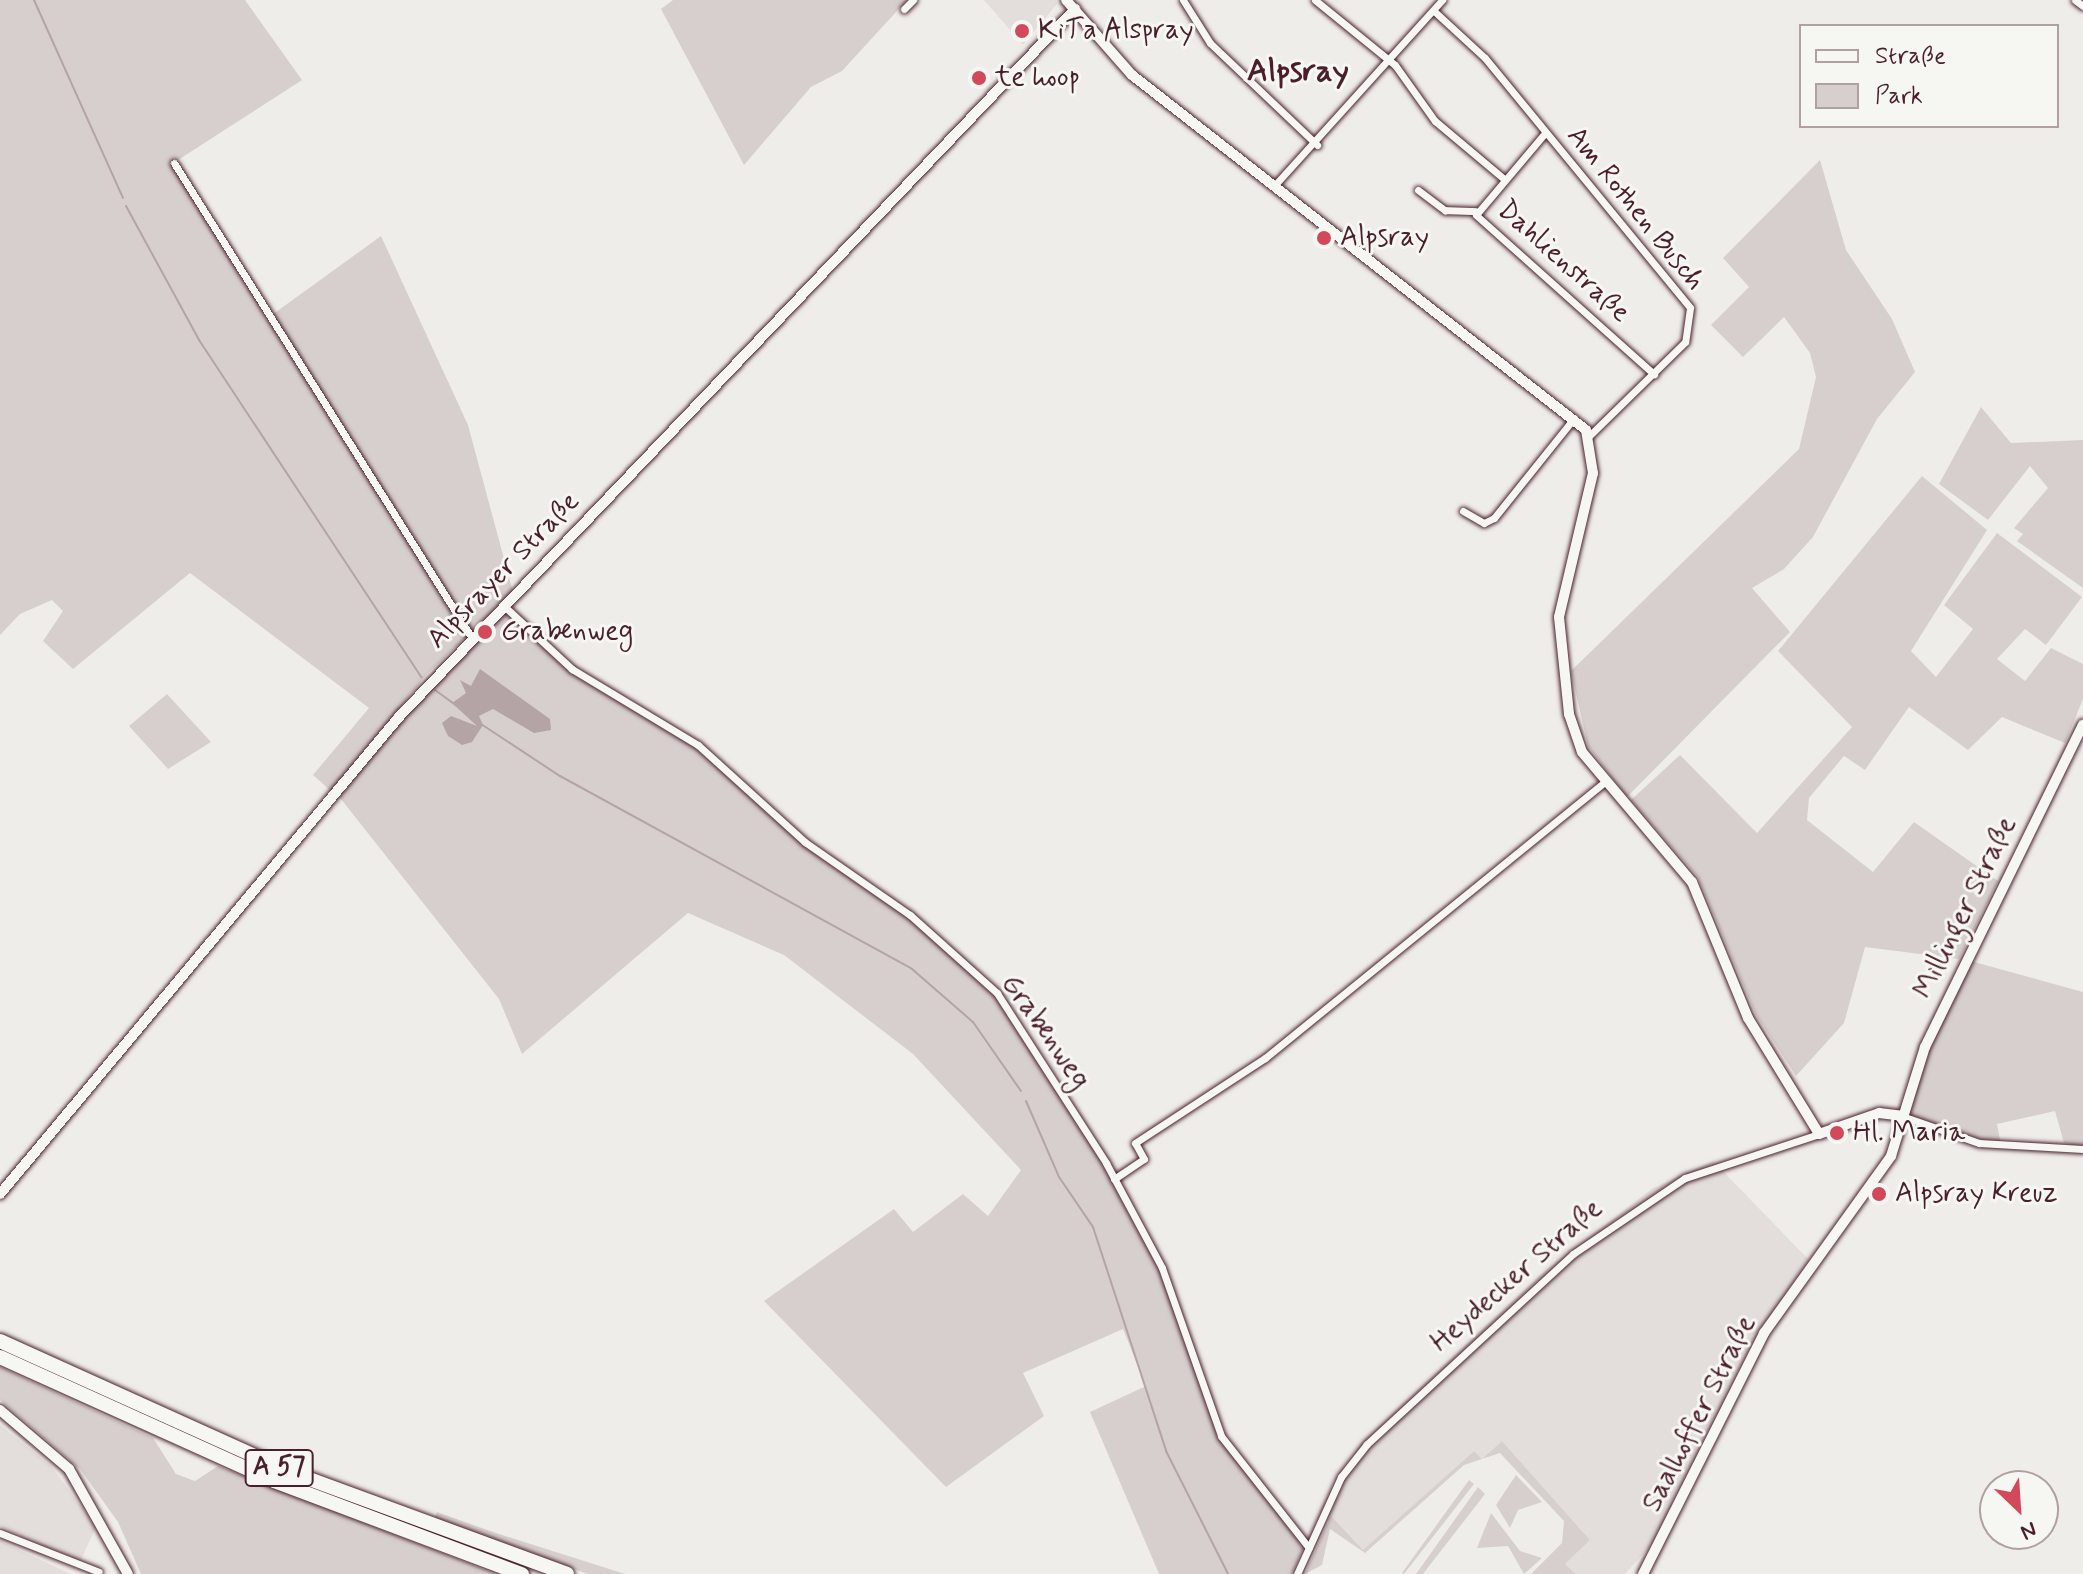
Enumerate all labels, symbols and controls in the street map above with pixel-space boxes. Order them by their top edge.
place label: KiTa Alspray [1038,14,1194,48]
marker: KiTa Alspray [1013,22,1031,40]
legend [1799,24,2059,128]
text: Straße [1875,41,1946,72]
district label: Alpsray [1247,52,1349,90]
place label: te hoop [995,61,1080,95]
marker: te hoop [970,69,988,87]
text: Park [1875,81,1923,112]
street label: Am Rothen Busch [1557,118,1713,300]
street label: Dahlienstraße [1490,194,1636,330]
place label: Alpsray [1340,221,1429,255]
marker: Alpsray [1315,229,1333,247]
street label: Alpsrayer Straße [421,486,587,656]
place label: Grabenweg [501,615,633,649]
marker: Grabenweg [476,623,494,641]
street label: Millinger Straße [1907,812,2025,1004]
street label: Grabenweg [993,968,1097,1096]
place label: Hl. Maria [1853,1116,1965,1150]
marker: Hl. Maria [1828,1124,1846,1142]
place label: Alpsray Kreuz [1895,1177,2059,1211]
marker: Alpsray Kreuz [1870,1185,1888,1203]
street label: Heydecker Straße [1424,1192,1610,1360]
street label: Saalhoffer Straße [1636,1310,1764,1518]
road number: A 57 [243,1446,315,1490]
north arrow [1979,1470,2059,1550]
text: N [2016,1514,2041,1546]

